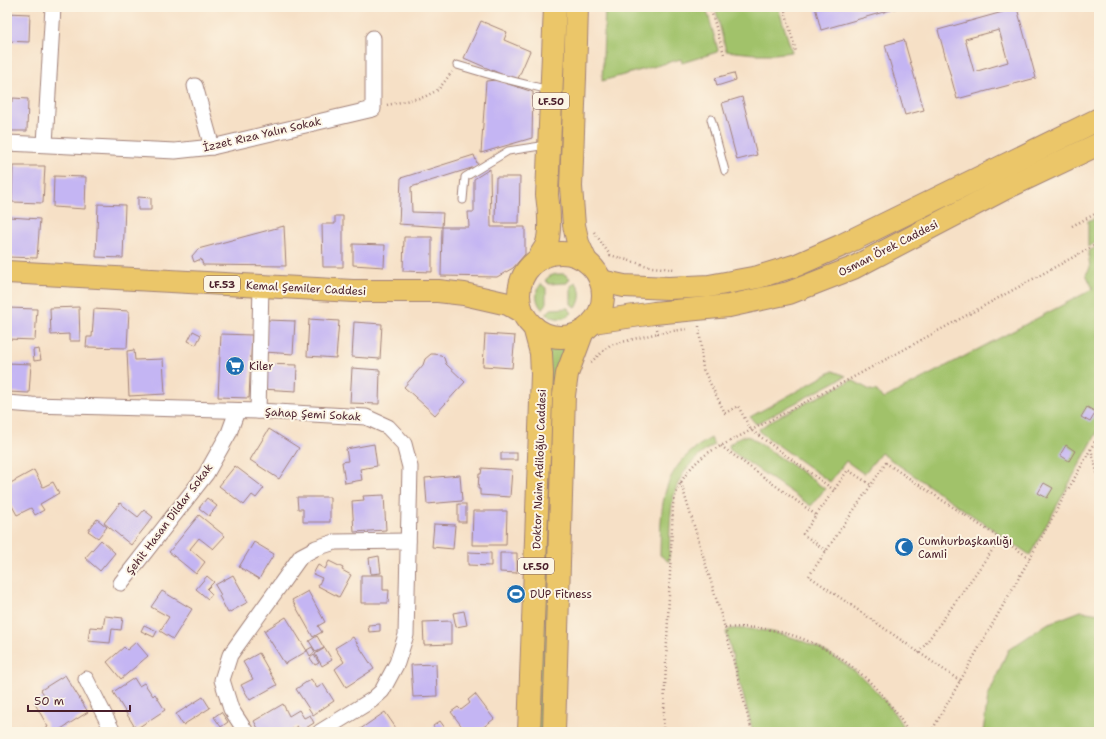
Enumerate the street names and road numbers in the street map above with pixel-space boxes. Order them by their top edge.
road number: LF.50 [533,93,569,109]
street label: İzzet Rıza Yalın Sokak [202,114,323,155]
street label: Osman Örek Caddesi [836,217,941,280]
road number: LF.53 [204,276,240,292]
street label: Kemal Şemiler Caddesi [245,278,366,299]
street label: Doktor Naim Adiloğlu Caddesi [529,389,550,549]
street label: Şahap Şemi Sokak [264,404,361,425]
street label: Şehit Hasan Dildar Sokak [123,461,216,578]
road number: LF.50 [518,558,554,574]

